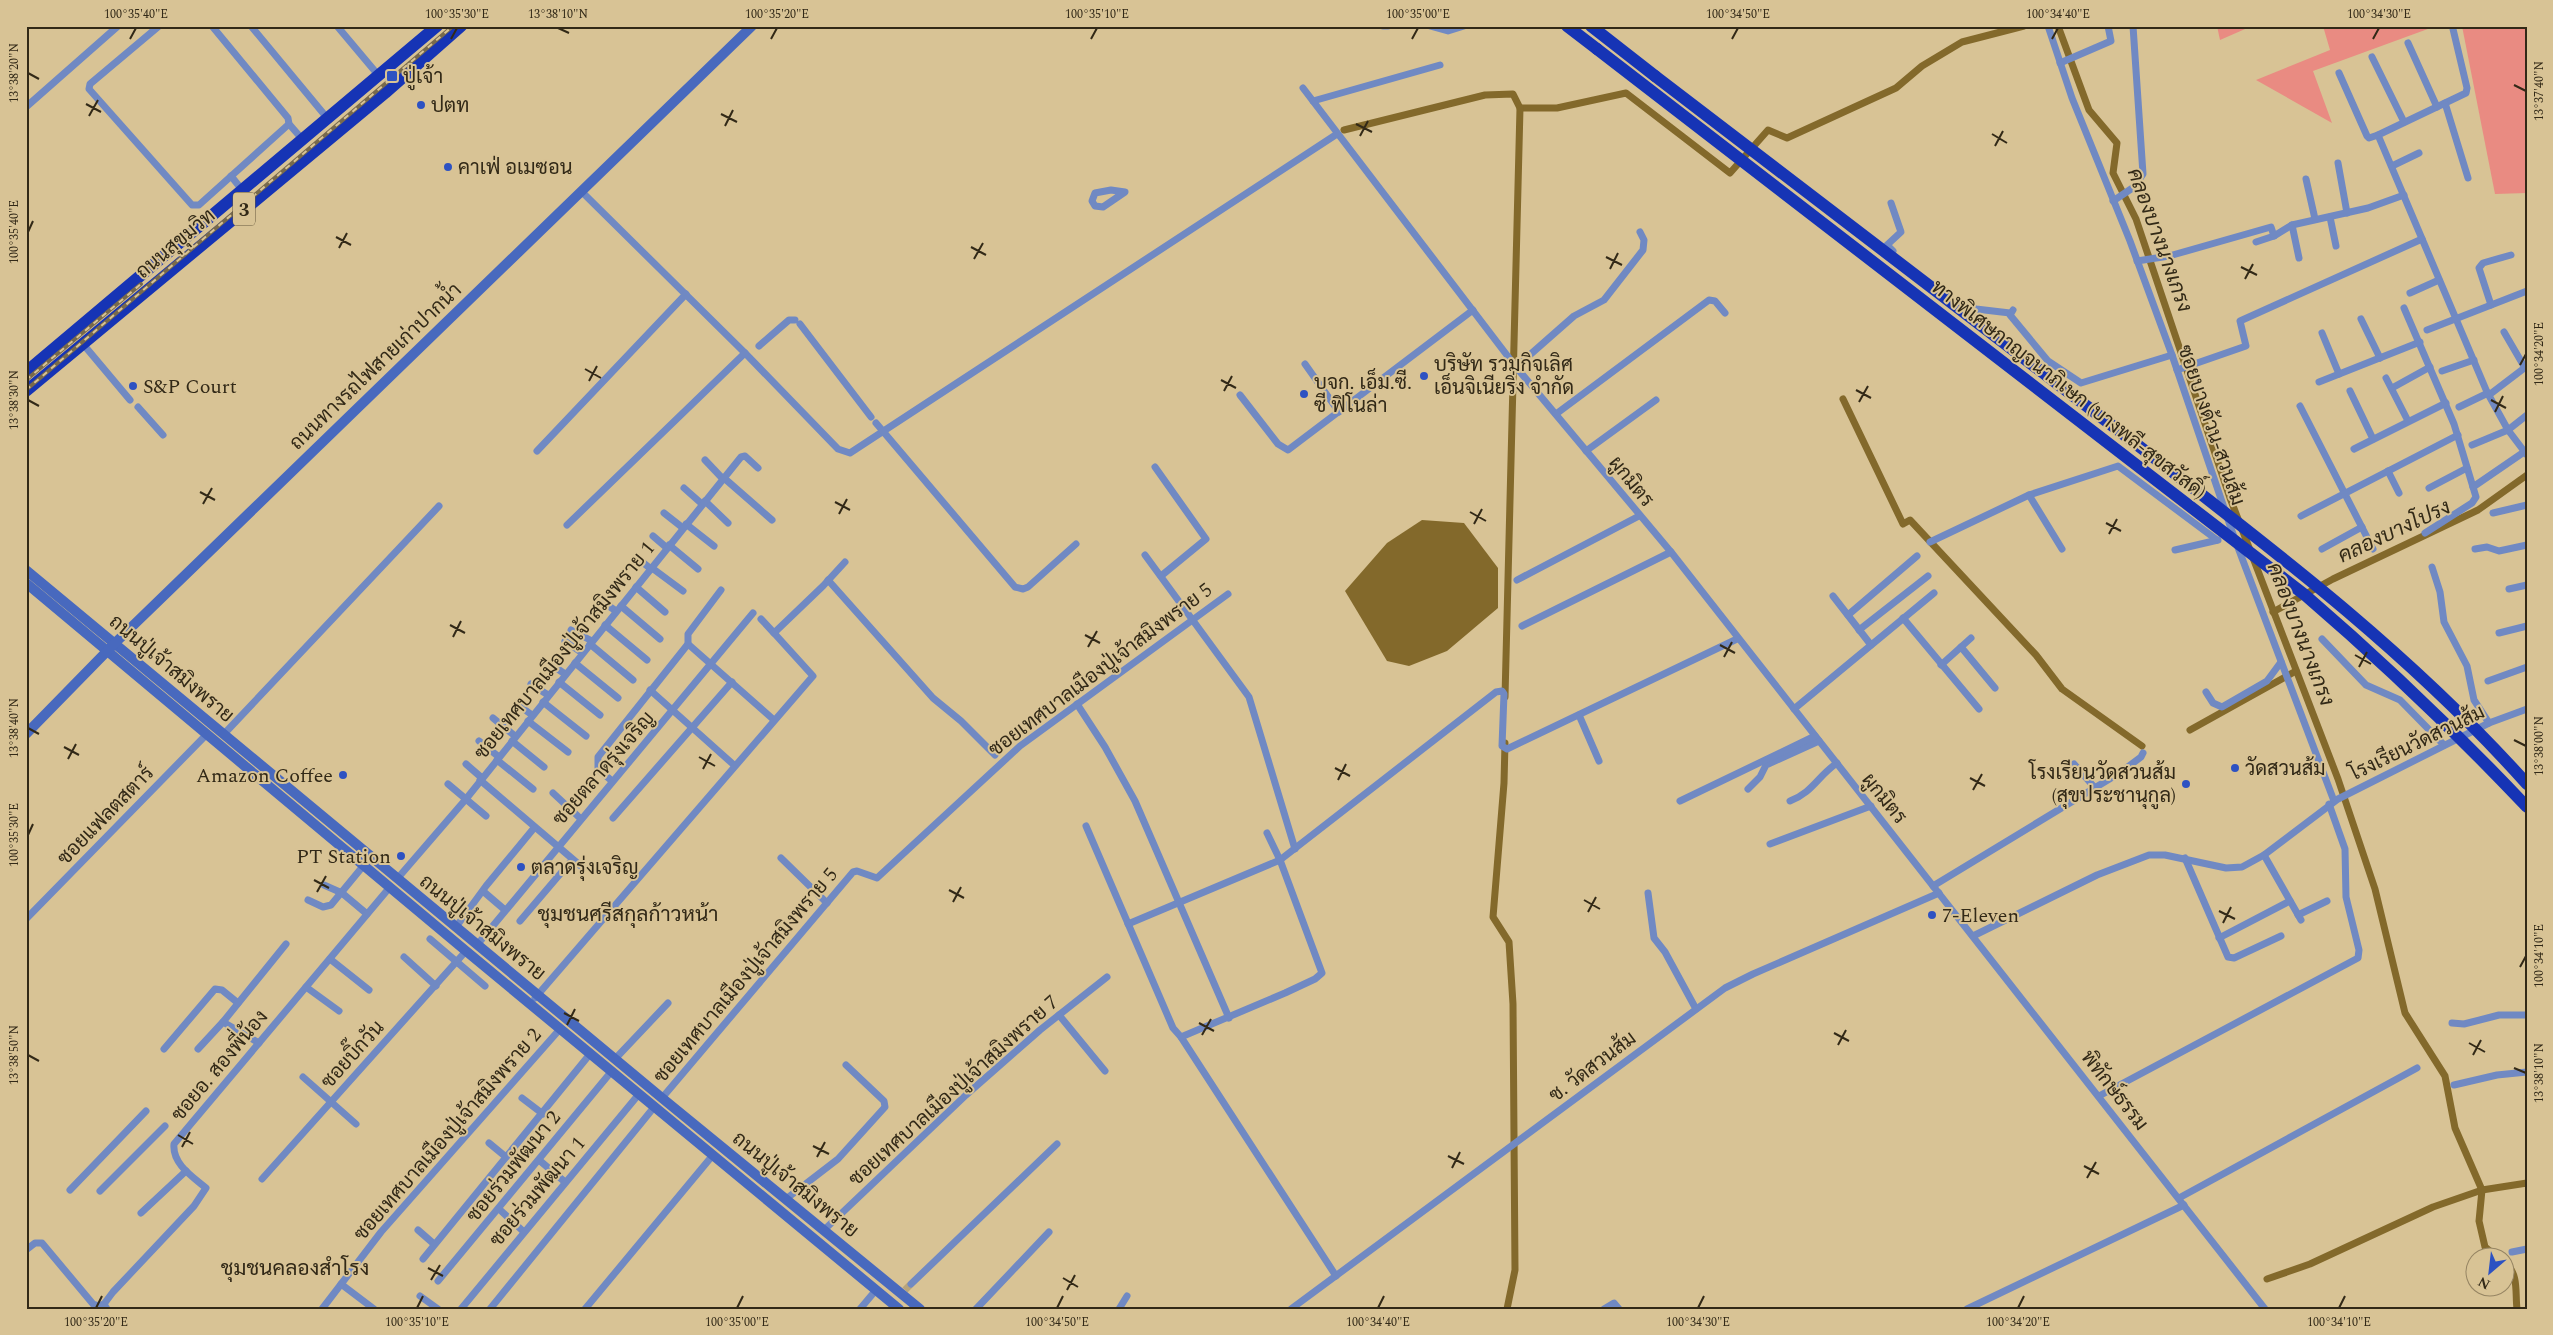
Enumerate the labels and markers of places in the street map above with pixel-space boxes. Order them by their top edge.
place label: ปู่เจ้า [403,62,443,92]
marker: ปู่เจ้า [385,69,399,83]
place label: ปตท [431,91,469,121]
marker: ปตท [415,99,427,111]
place label: คาเฟ่ อเมซอน [458,153,572,183]
marker: คาเฟ่ อเมซอน [442,161,454,173]
place label: บริษัท รวมกิจเลิศ เอ็นจิเนียริ่ง จำกัด [1434,350,1574,403]
place label: บจก. เอ็ม.ซี. ซี ฟิโนล่า [1314,367,1412,421]
marker: บริษัท รวมกิจเลิศ เอ็นจิเนียริ่ง จำกัด [1418,370,1430,382]
place label: S&P Court [143,372,237,402]
marker: S&P Court [127,380,139,392]
marker: บจก. เอ็ม.ซี. ซี ฟิโนล่า [1298,388,1310,400]
place label: วัดสวนส้ม [2245,754,2326,784]
place label: โรงเรียนวัดสวนส้ม (สุขประชานุกูล) [2028,758,2176,811]
place label: Amazon Coffee [196,761,333,791]
marker: วัดสวนส้ม [2229,762,2241,774]
marker: Amazon Coffee [337,769,349,781]
marker: โรงเรียนวัดสวนส้ม (สุขประชานุกูล) [2180,778,2192,790]
place label: PT Station [296,842,391,872]
marker: PT Station [395,850,407,862]
place label: ตลาดรุ่งเจริญ [531,853,639,883]
marker: ตลาดรุ่งเจริญ [515,861,527,873]
place label: 7-Eleven [1942,901,2019,931]
marker: 7-Eleven [1926,909,1938,921]

